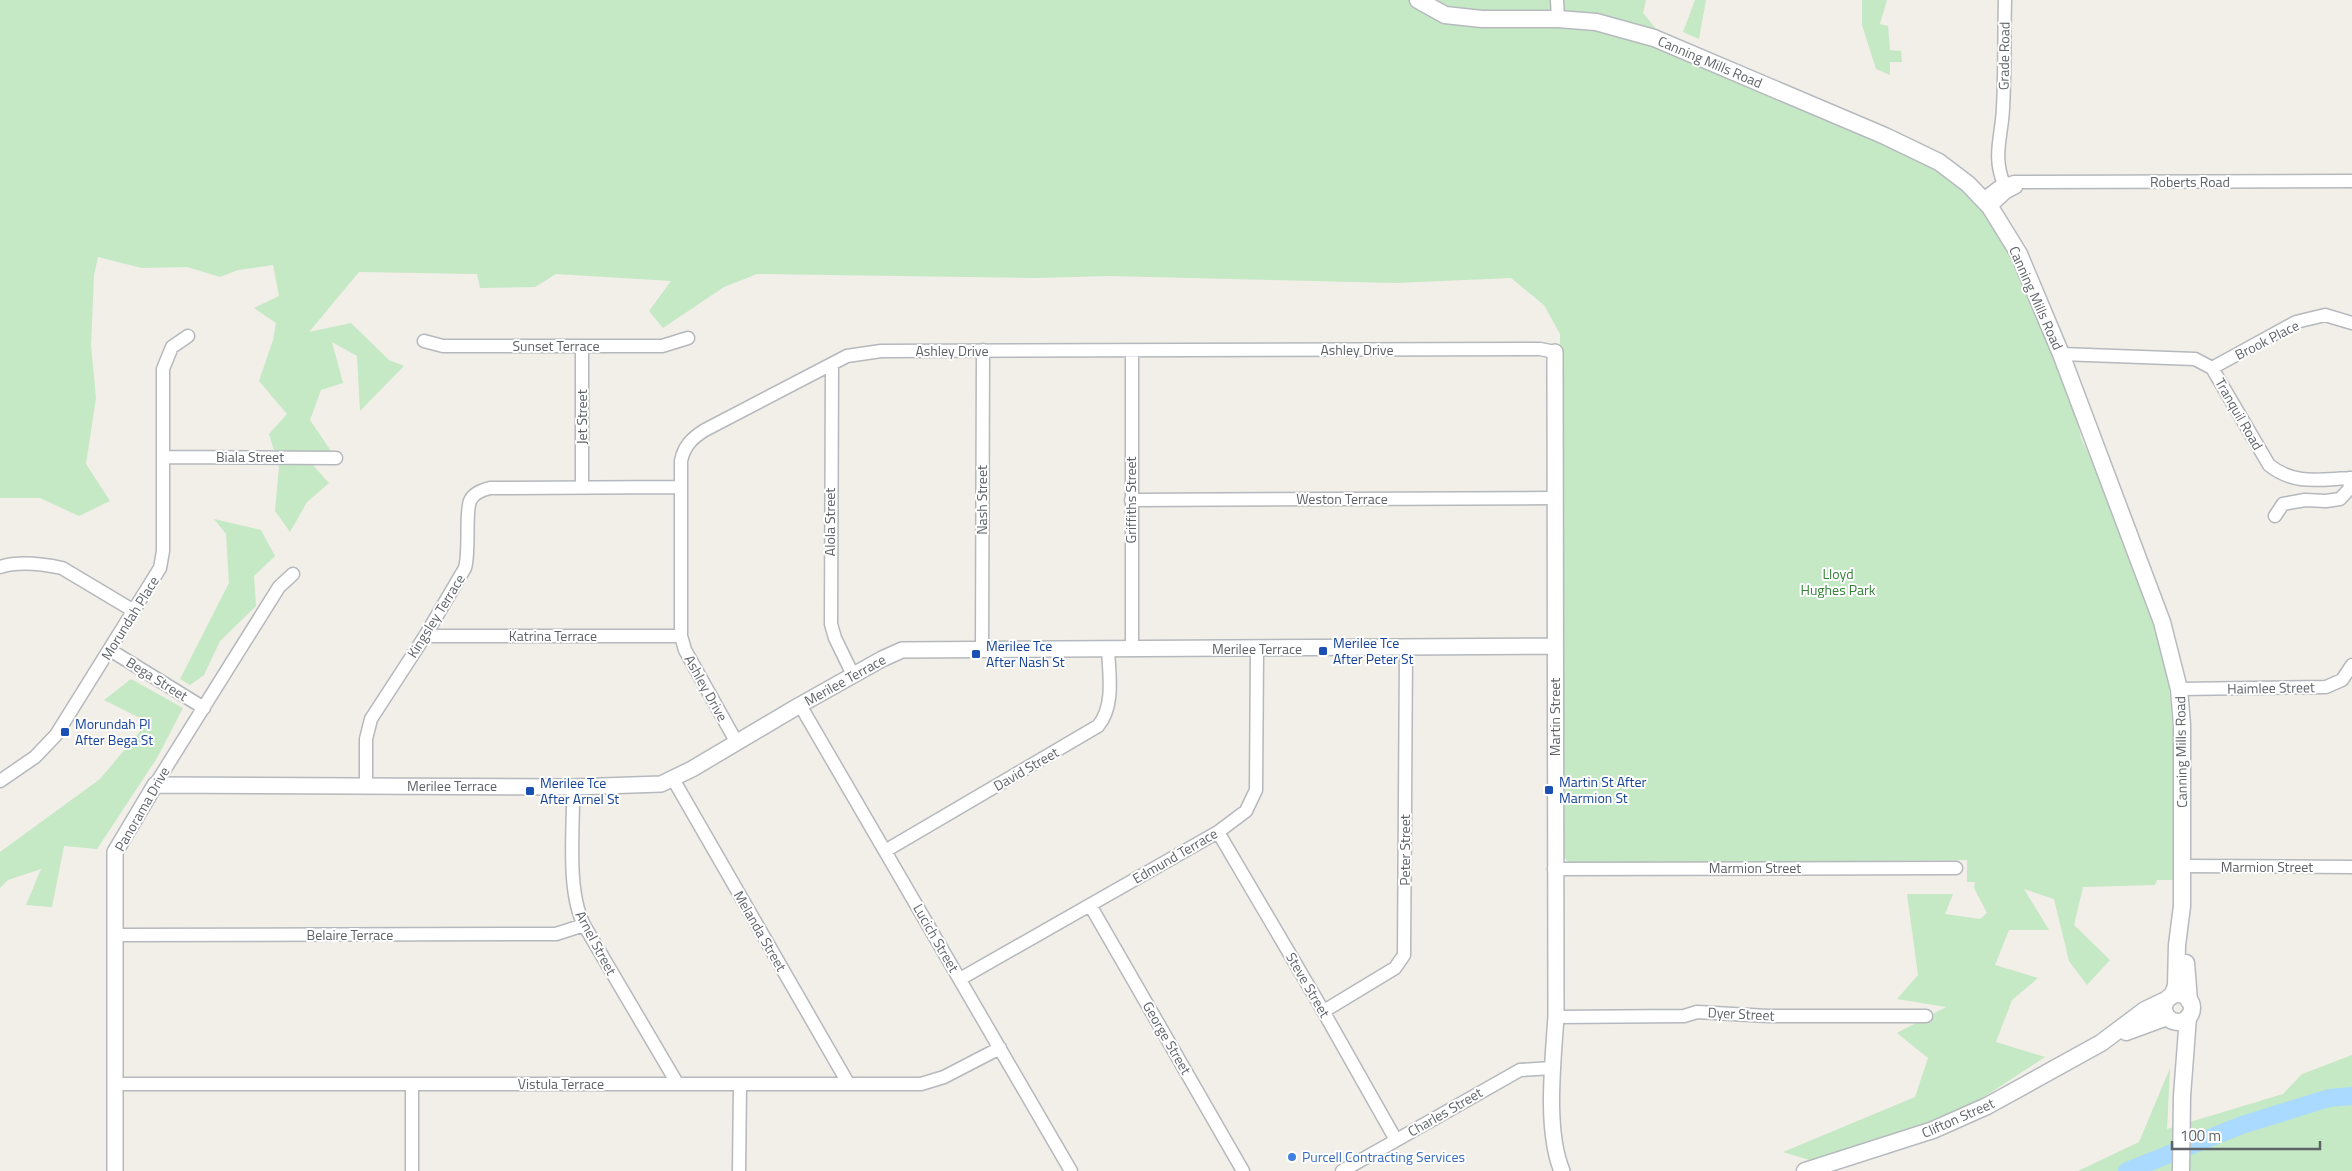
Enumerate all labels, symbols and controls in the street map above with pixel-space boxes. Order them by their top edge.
street label: Grade Road [1992,22,2015,90]
street label: Canning Mills Road [1655,30,1766,93]
street label: Roberts Road [2150,171,2230,192]
street label: Canning Mills Road [2004,242,2069,353]
street label: Brook Place [2231,314,2303,365]
street label: Sunset Terrace [512,335,600,356]
street label: Ashley Drive [1320,339,1394,360]
street label: Ashley Drive [915,340,989,361]
street label: Tranquil Road [2210,374,2269,454]
street label: Jet Street [571,389,592,445]
street label: Biala Street [216,446,284,467]
street label: Griffiths Street [1120,456,1141,543]
street label: Nash Street [971,465,992,535]
street label: Alola Street [819,488,840,556]
street label: Weston Terrace [1296,488,1388,509]
park label: Lloyd Hughes Park [1800,563,1876,600]
street label: Kingsley Terrace [401,570,470,662]
street label: Morundah Place [95,572,164,664]
street label: Katrina Terrace [509,625,597,646]
place label: Merilee Tce After Peter St [1333,632,1413,669]
place label: Merilee Tce After Nash St [986,635,1065,672]
street label: Merilee Terrace [1212,638,1302,659]
marker: Merilee Tce After Peter St [1317,645,1329,657]
marker: Merilee Tce After Nash St [970,648,982,660]
street label: Merilee Terrace [800,649,889,711]
street label: Bega Street [122,651,192,706]
street label: Ashley Drive [680,651,733,725]
street label: Haimlee Street [2227,676,2315,699]
street label: Martin Street [1544,678,1565,756]
street label: Canning Mills Road [2169,696,2192,808]
place label: Morundah Pl After Bega St [75,713,153,750]
marker: Morundah Pl After Bega St [59,726,71,738]
street label: David Street [989,741,1062,796]
street label: Panorama Drive [109,763,174,855]
place label: Martin St After Marmion St [1559,771,1647,808]
place label: Merilee Tce After Arnel St [540,772,619,809]
street label: Merilee Terrace [407,775,497,796]
marker: Martin St After Marmion St [1543,784,1555,796]
marker: Merilee Tce After Arnel St [524,785,536,797]
street label: Peter Street [1394,814,1415,886]
street label: Edmund Terrace [1128,823,1221,888]
street label: Marmion Street [2221,856,2313,877]
street label: Marmion Street [1709,857,1801,878]
street label: Melanda Street [729,886,792,975]
street label: Lucich Street [908,900,965,976]
street label: Arnel Street [571,907,622,979]
street label: Belaire Terrace [307,924,393,945]
street label: Steve Street [1281,948,1336,1021]
street label: George Street [1138,997,1197,1078]
street label: Dyer Street [1707,1001,1775,1026]
street label: Vistula Terrace [518,1073,604,1094]
street label: Charles Street [1404,1082,1486,1141]
street label: Clifton Street [1918,1092,1998,1143]
scale bar [2172,1118,2320,1150]
text: 100 m [2180,1124,2221,1147]
place label: Purcell Contracting Services [1302,1146,1465,1167]
marker: Purcell Contracting Services [1286,1151,1298,1163]

